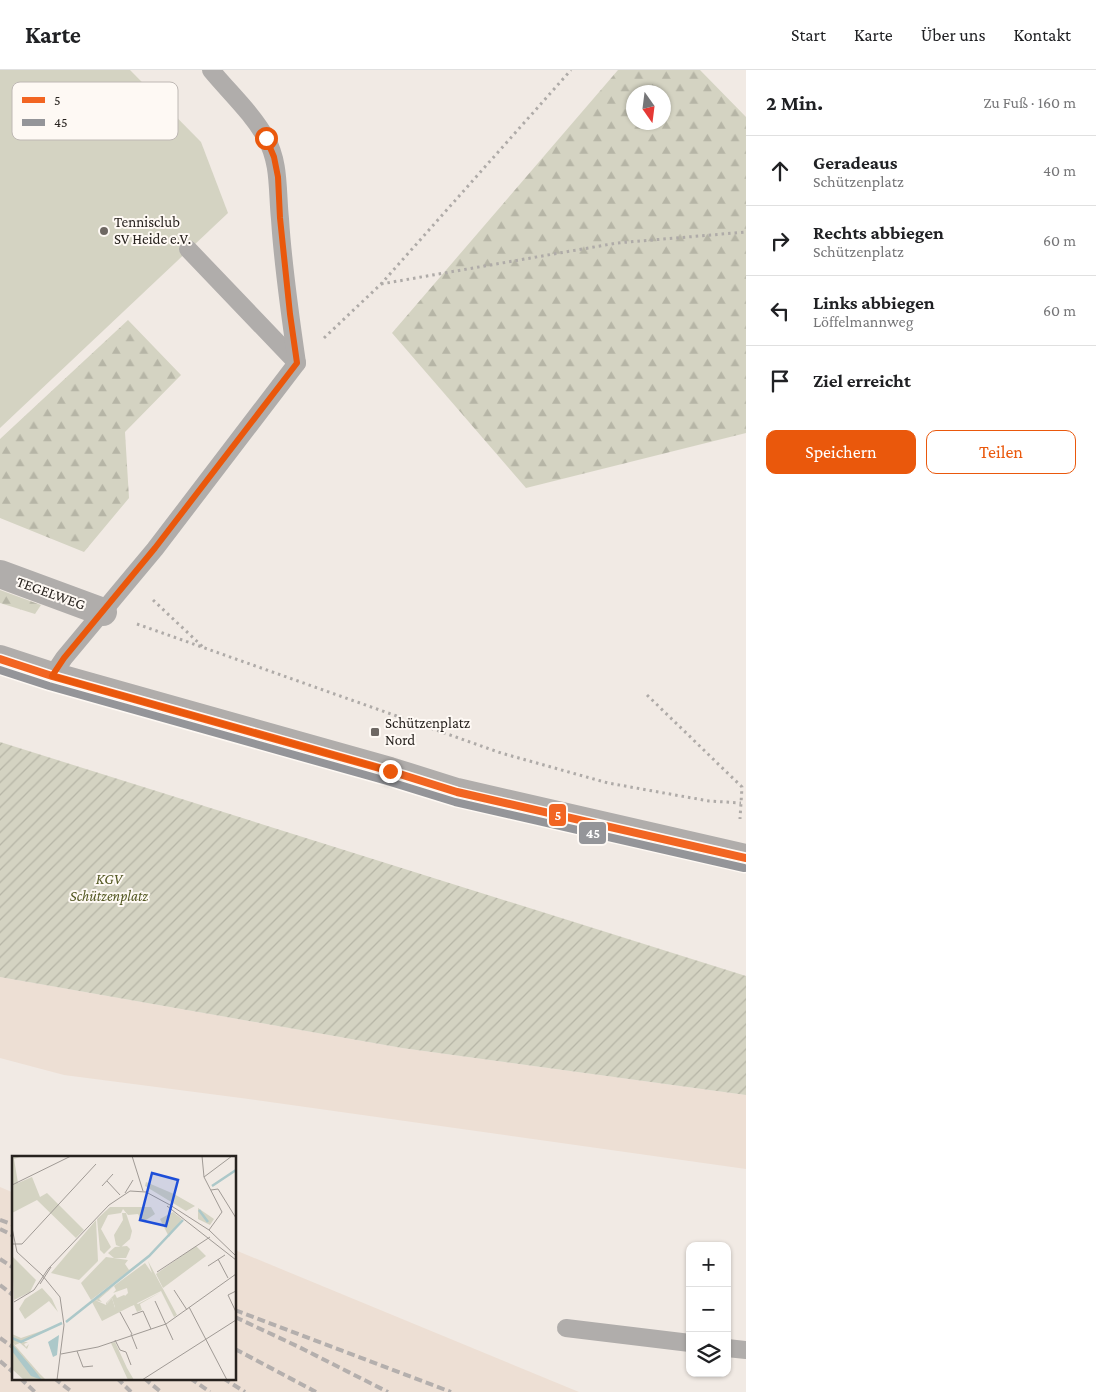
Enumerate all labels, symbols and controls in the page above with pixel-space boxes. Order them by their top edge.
text: Karte [25,21,81,48]
text: Start [791,25,826,45]
text: Karte [854,25,893,45]
text: Über uns [921,25,986,45]
text: Kontakt [1014,25,1071,45]
legend [12,82,178,140]
north arrow [626,85,671,130]
text: 2 Min. [766,91,823,115]
text: 5 [54,92,61,108]
text: Zu Fuß · 160 m [983,94,1076,111]
text: 45 [54,114,68,130]
route start [255,127,278,150]
text: Geradeaus [813,152,898,173]
icon: ahead [766,157,794,185]
text: 40 m [1043,162,1076,179]
text: Schützenplatz [813,173,904,190]
place label: Tennisclub SV Heide e.V. [114,214,191,247]
text: Rechts abbiegen [813,222,944,243]
marker: Tennisclub SV Heide e.V. [98,225,110,237]
icon: right [766,227,794,255]
text: 60 m [1043,232,1076,249]
text: Schützenplatz [813,243,904,260]
text: Links abbiegen [813,292,935,313]
icon: left [766,297,794,325]
text: 60 m [1043,302,1076,319]
text: Löffelmannweg [813,313,913,330]
icon: arrive [766,367,794,395]
text: Ziel erreicht [813,370,911,391]
button: Speichern [766,430,916,474]
button: Teilen [926,430,1076,474]
street label: TEGELWEG [14,573,88,613]
place label: Schützenplatz Nord [385,715,470,748]
marker: Schützenplatz Nord [369,726,381,738]
route end [379,760,402,783]
line badge: 5 [548,803,567,827]
text: 5 [555,807,562,823]
line badge: 45 [578,821,607,845]
text: 45 [586,825,600,841]
park label: KGV Schützenplatz [70,871,148,905]
inset map [12,1156,236,1380]
map controls [686,1242,731,1377]
button: + [686,1242,731,1287]
button: − [686,1287,731,1332]
button: layers [686,1332,731,1377]

